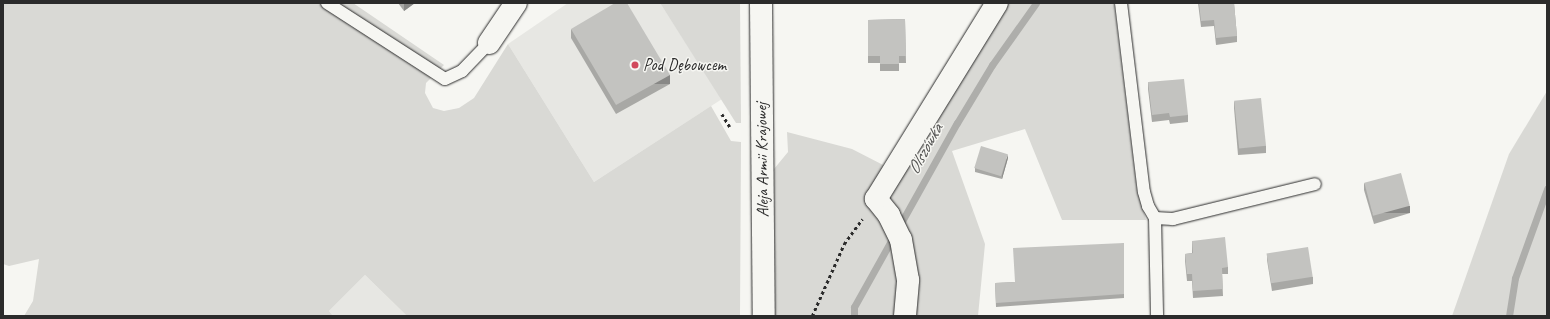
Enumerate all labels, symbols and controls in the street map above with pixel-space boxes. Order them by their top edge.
place label: Pod Dębowcem [643,55,726,75]
marker: Pod Dębowcem [630,60,640,70]
street label: Aleja Armii Krajowej [751,102,773,218]
water label: Olszówka [902,120,948,178]

